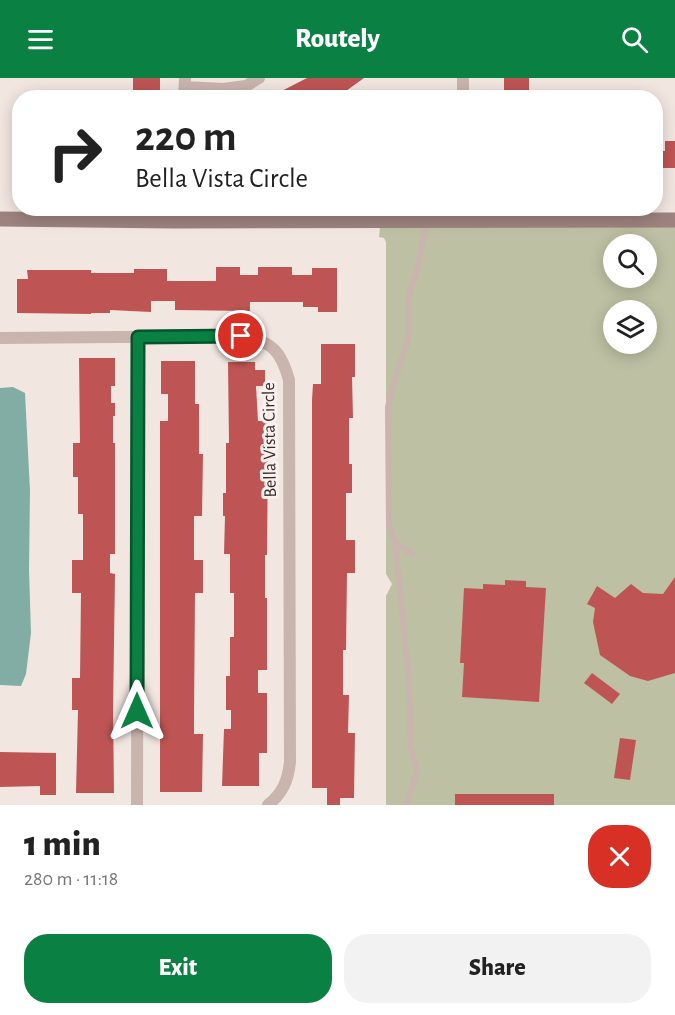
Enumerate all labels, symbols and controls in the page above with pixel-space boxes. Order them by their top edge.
icon: menu [24,23,57,56]
icon: search [618,23,651,56]
text: Routely [295,25,380,52]
icon: right [36,114,114,192]
text: 220 m [135,116,237,158]
text: Bella Vista Circle [135,165,308,192]
map controls [603,234,657,354]
button: search [603,234,657,288]
button: layers [603,300,657,354]
pin [215,310,266,361]
icon: arrive [224,319,257,352]
street label: Bella Vista Circle [260,382,280,498]
position arrow [105,679,169,743]
button: close [588,825,651,888]
text: 1 min [24,826,101,862]
text: 280 m · 11:18 [24,869,118,889]
button: Exit [24,934,332,1003]
button: Share [344,934,651,1003]

